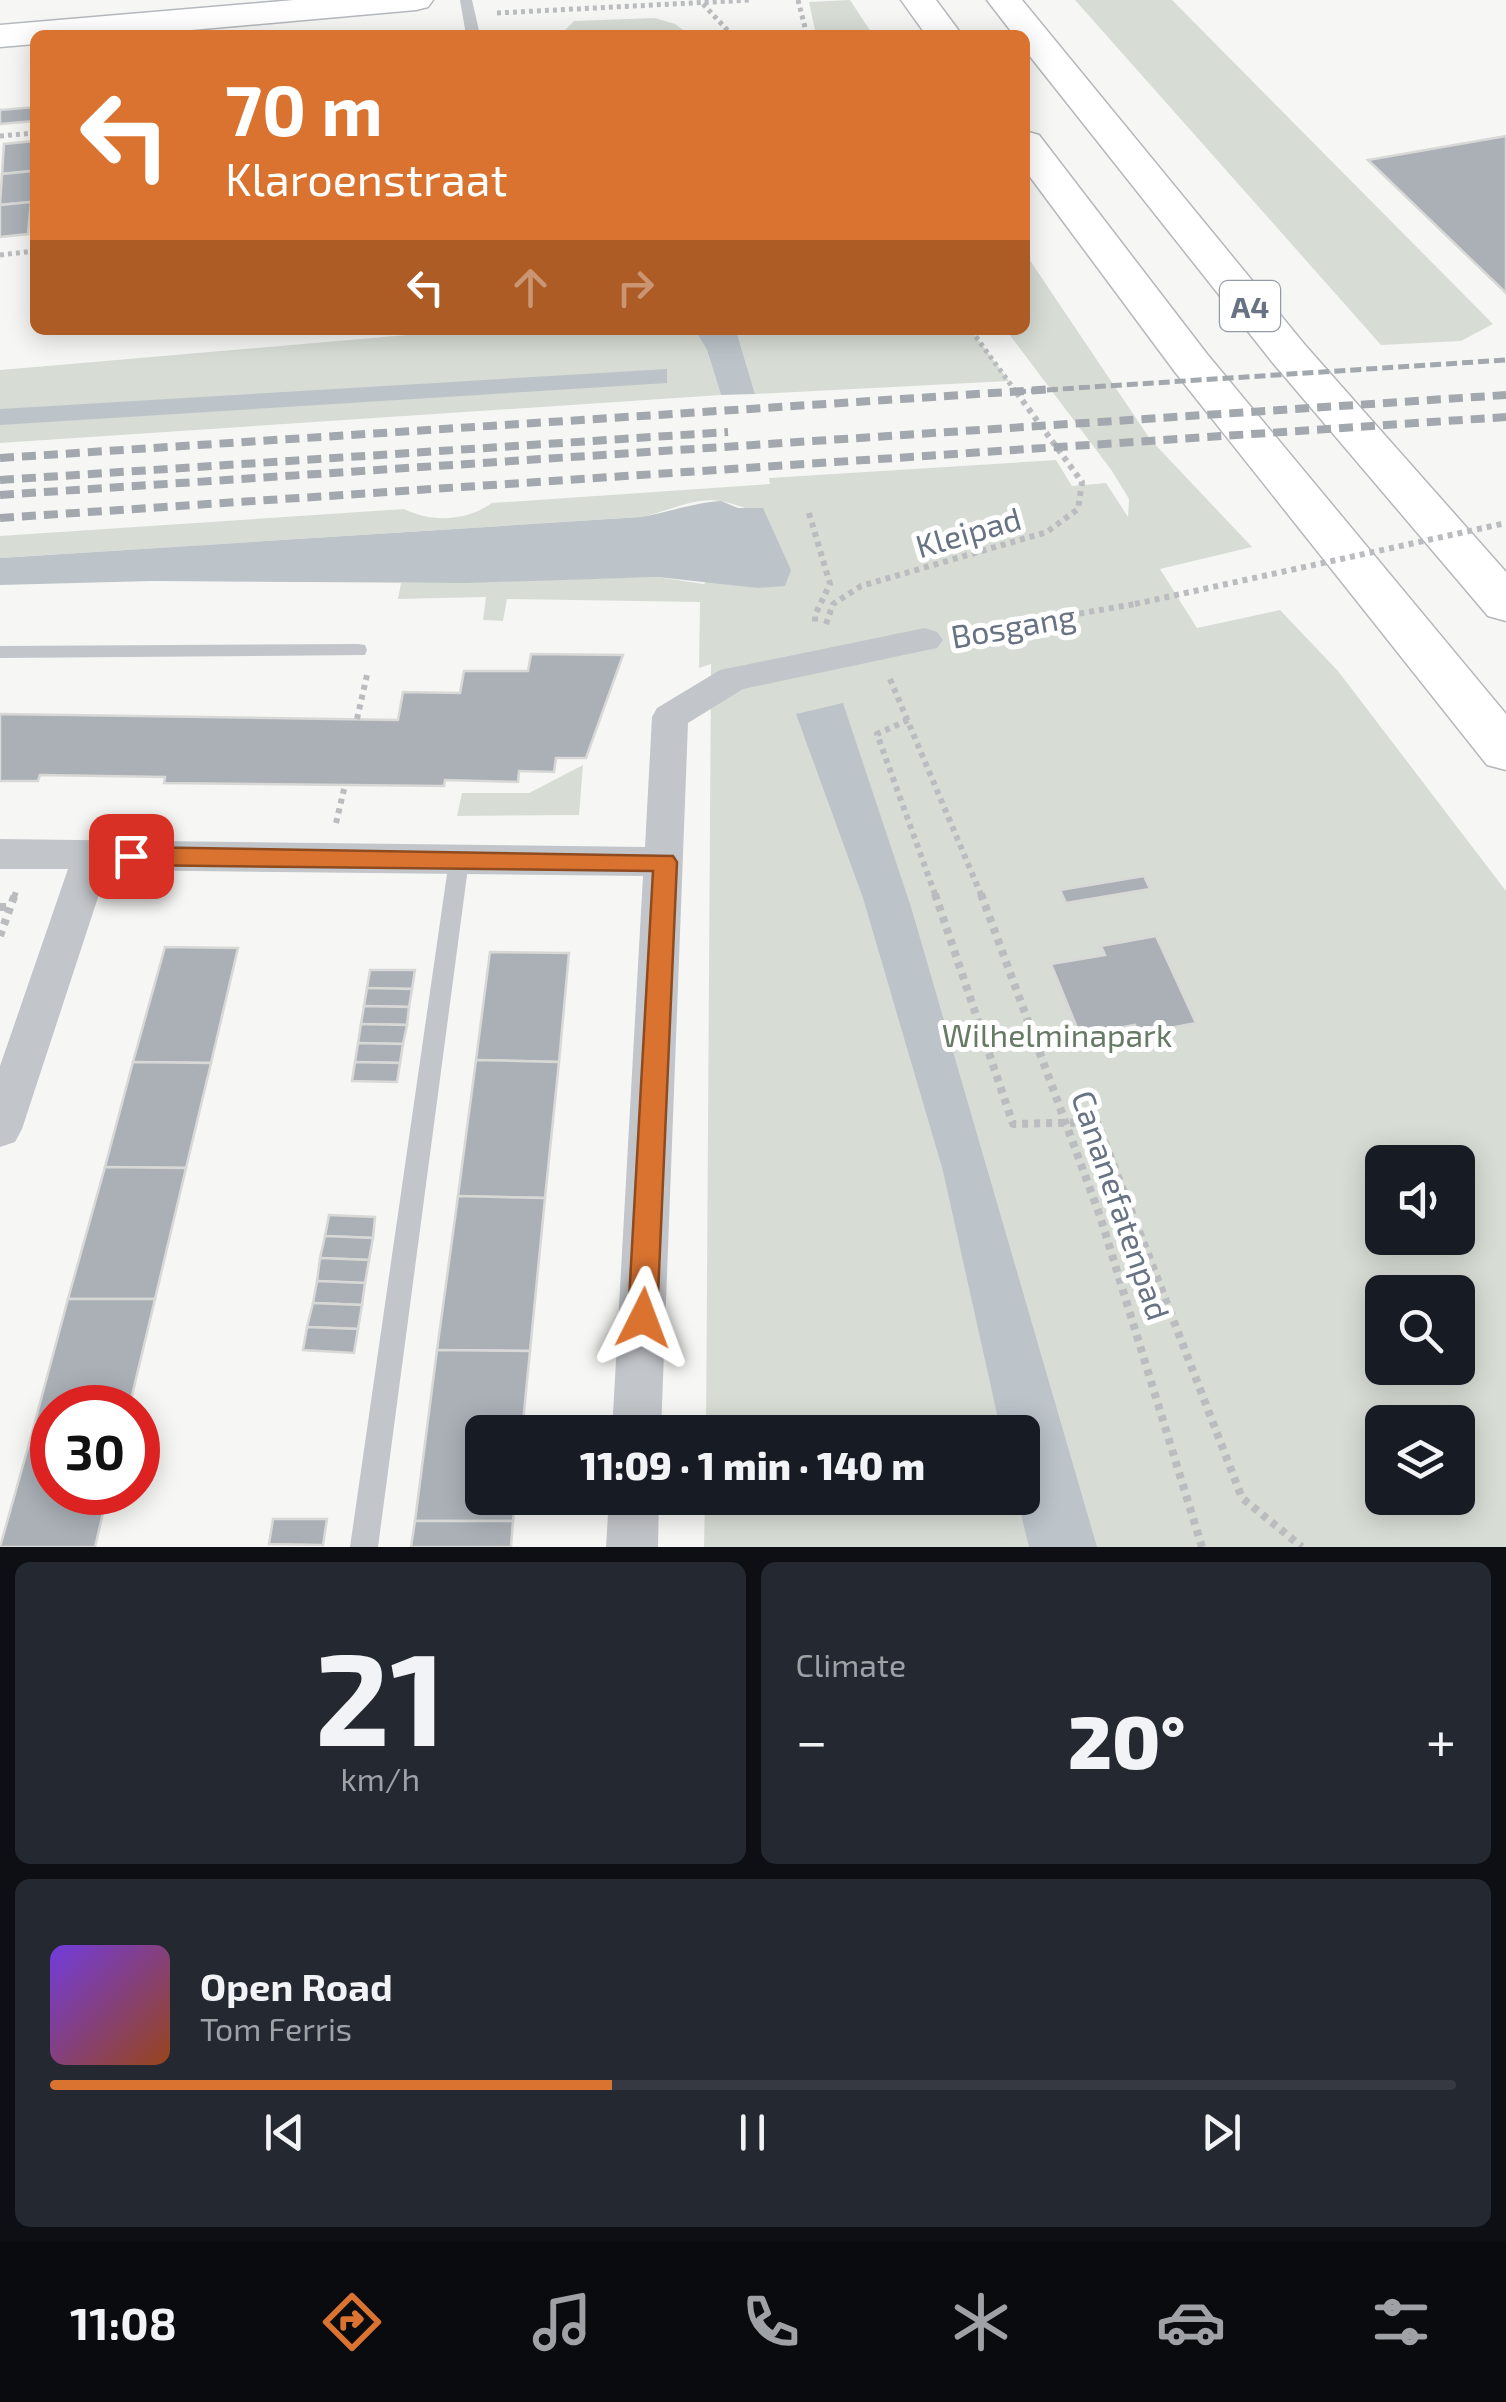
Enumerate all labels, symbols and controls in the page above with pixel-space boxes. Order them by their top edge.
text: 70 m [225,66,383,150]
icon: left [60,70,190,200]
text: Klaroenstraat [225,151,508,205]
icon: left [398,260,453,315]
icon: ahead [503,260,558,315]
icon: right [608,260,663,315]
road number: A4 [1220,281,1280,331]
street label: Kleipad [911,498,1025,564]
street label: Bosgang [948,595,1078,655]
pin [89,814,174,899]
icon: arrive [104,829,159,884]
park label: Wilhelminapark [942,1015,1172,1053]
street label: Cananefatenpad [1065,1085,1179,1325]
map controls [1365,1145,1475,1515]
button: sound [1365,1145,1475,1255]
position arrow [591,1266,695,1370]
button: search [1365,1275,1475,1385]
speed limit sign: 30 [30,1385,160,1515]
button: layers [1365,1405,1475,1515]
text: 11:09 · 1 min · 140 m [580,1442,925,1488]
text: 21 [314,1616,446,1772]
text: Climate [796,1645,906,1683]
text: 20° [1068,1694,1186,1784]
text: − [796,1706,828,1772]
text: + [1426,1706,1456,1772]
text: km/h [341,1759,420,1797]
text: Open Road [200,1963,393,2009]
text: Tom Ferris [200,2009,352,2047]
icon: previous [257,2105,312,2160]
icon: pause [725,2105,780,2160]
icon: next [1194,2105,1249,2160]
icon: directions [317,2287,387,2357]
icon: music [527,2287,597,2357]
icon: phone [736,2287,806,2357]
icon: climate [946,2287,1016,2357]
icon: car [1156,2287,1226,2357]
icon: filters [1366,2287,1436,2357]
text: 11:08 [70,2295,177,2349]

